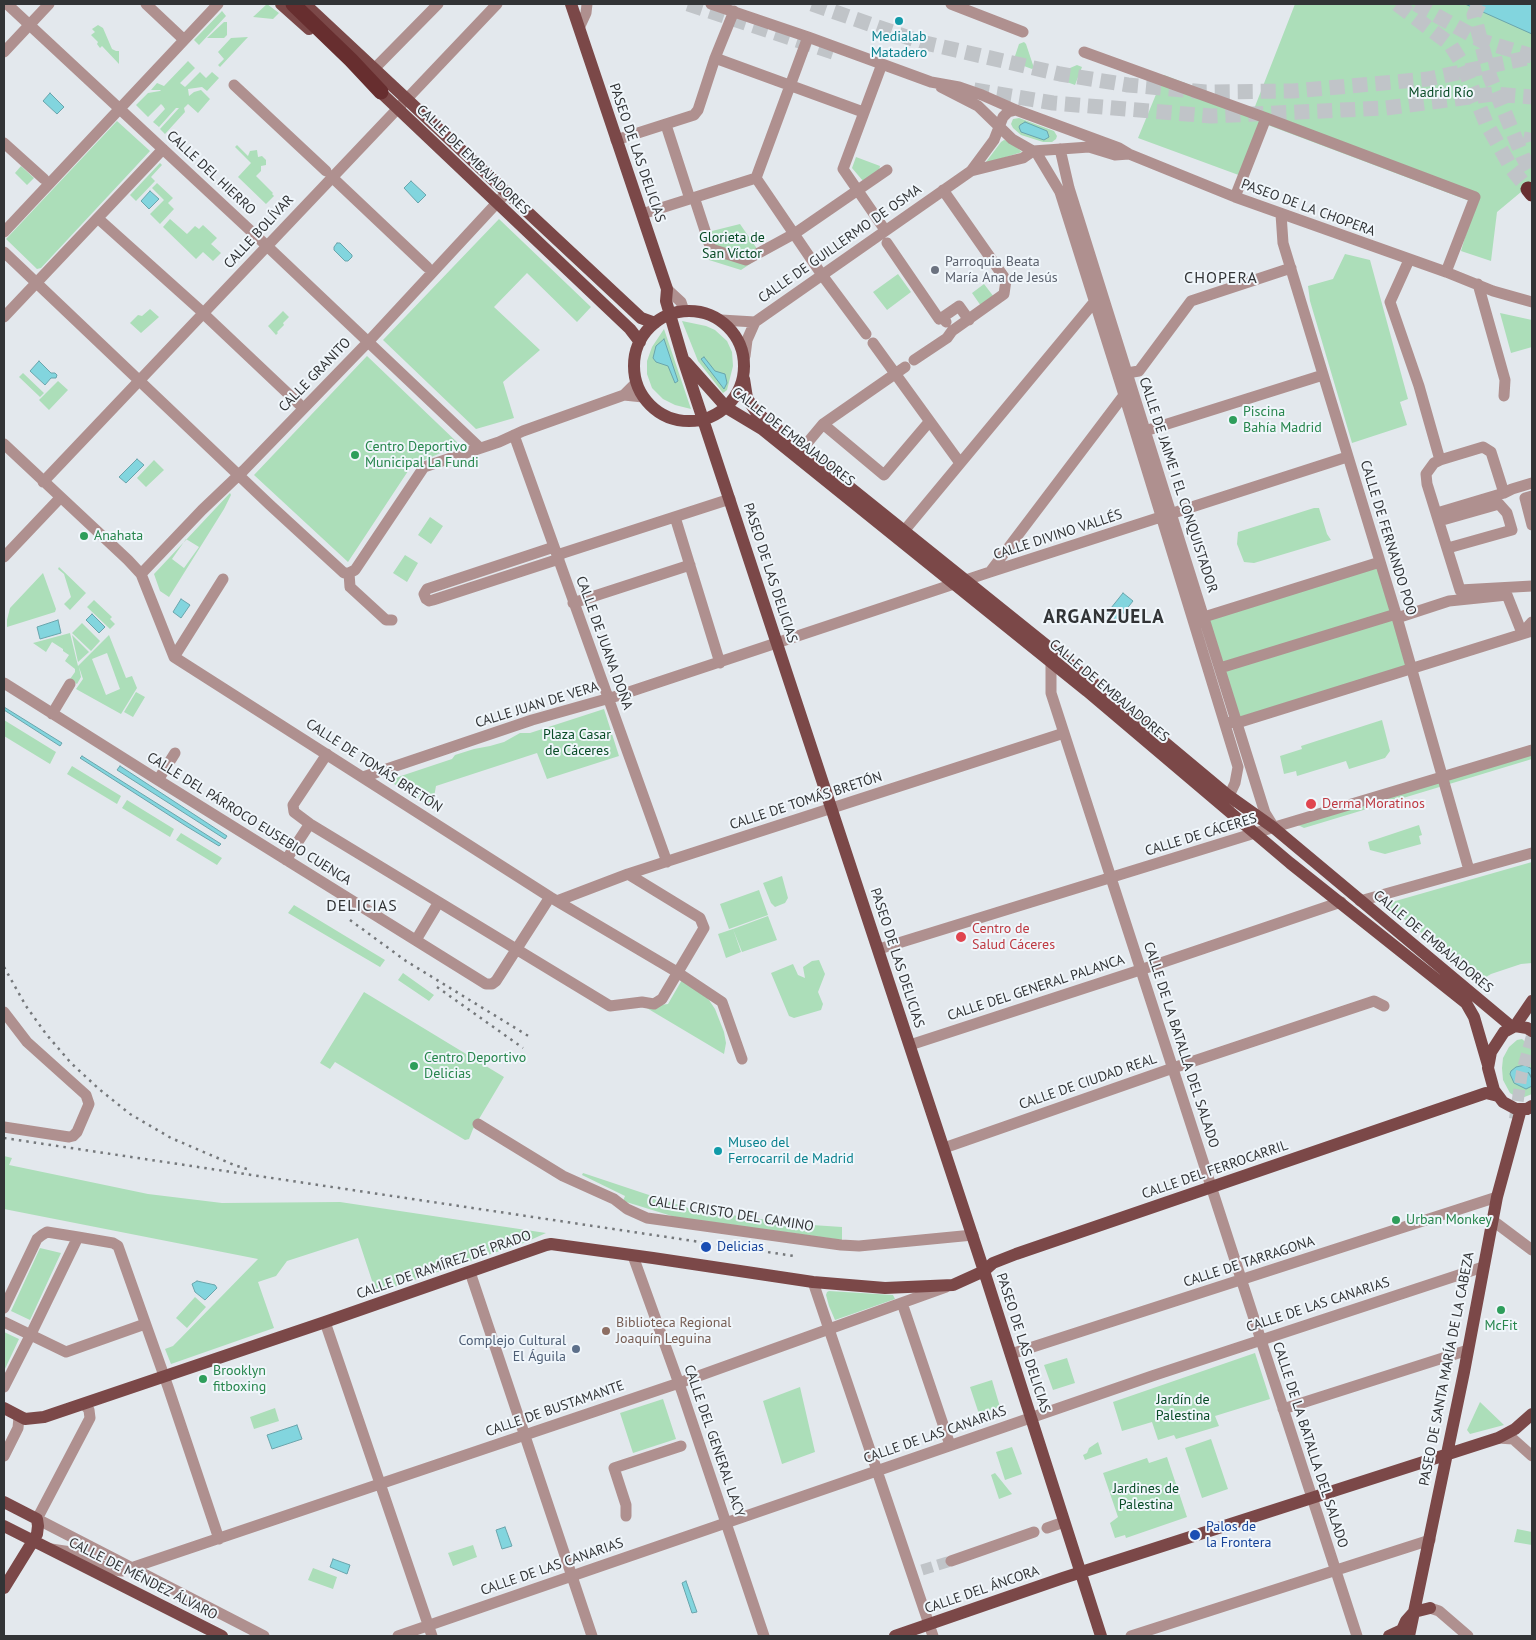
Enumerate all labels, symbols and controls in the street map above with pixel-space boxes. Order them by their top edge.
marker: Medialab Matadero [893,15,905,27]
place label: Medialab Matadero [871,29,927,62]
street label: PASEO DE LAS DELICIAS [605,81,669,225]
park label: Madrid Río [1409,85,1473,101]
street label: CALLE DE EMBAJADORES [413,101,533,219]
street label: CALLE DEL HIERRO [163,127,259,219]
street label: PASEO DE LA CHOPERA [1239,176,1377,240]
street label: CALLE DE GUILLERMO DE OSMA [755,181,925,307]
street label: CALLE BOLÍVAR [221,192,297,272]
park label: Glorieta de San Víctor [699,230,765,262]
place label: Parroquia Beata María Ana de Jesús [945,254,1058,286]
marker: Parroquia Beata María Ana de Jesús [929,264,941,276]
district label: CHOPERA [1183,268,1259,288]
street label: CALLE GRANITO [275,334,355,416]
street label: CALLE DE JAIME I EL CONQUISTADOR [1135,375,1221,595]
street label: CALLE DE EMBAJADORES [728,384,858,490]
place label: Piscina Bahía Madrid [1243,404,1322,437]
marker: Piscina Bahía Madrid [1227,414,1239,426]
place label: Centro Deportivo Municipal La Fundi [365,439,479,472]
marker: Centro Deportivo Municipal La Fundi [349,449,361,461]
street label: CALLE DE FERNANDO POO [1356,458,1420,618]
street label: PASEO DE LAS DELICIAS [739,501,801,645]
street label: CALLE DIVINO VALLÉS [991,506,1125,564]
place label: Anahata [94,528,143,544]
marker: Anahata [78,530,90,542]
street label: CALLE DE JUANA DOÑA [572,574,636,712]
district label: ARGANZUELA [1042,607,1166,629]
street label: CALLE DE EMBAJADORES [1046,636,1172,746]
street label: CALLE JUAN DE VERA [473,678,601,732]
street label: CALLE DE TOMÁS BRETÓN [303,716,445,816]
park label: Plaza Casar de Cáceres [543,727,611,760]
street label: CALLE DEL PÁRROCO EUSEBIO CUENCA [144,749,354,889]
street label: CALLE DE TOMÁS BRETÓN [728,768,884,834]
place label: Derma Moratinos [1322,796,1425,812]
marker: Derma Moratinos [1304,797,1318,811]
street label: CALLE DE CÁCERES [1143,810,1259,860]
street label: PASEO DE LAS DELICIAS [866,886,928,1030]
street label: CALLE DE EMBAJADORES [1370,887,1496,997]
district label: DELICIAS [325,896,399,916]
place label: Centro de Salud Cáceres [972,921,1055,954]
marker: Centro de Salud Cáceres [954,930,968,944]
street label: CALLE DE LA BATALLA DEL SALADO [1140,940,1222,1150]
street label: CALLE DEL GENERAL PALANCA [945,951,1127,1025]
place label: Centro Deportivo Delicias [424,1050,526,1082]
street label: CALLE DE CIUDAD REAL [1017,1051,1159,1113]
marker: Centro Deportivo Delicias [408,1060,420,1072]
place label: Museo del Ferrocarril de Madrid [728,1135,854,1168]
street label: CALLE DEL FERROCARRIL [1140,1137,1290,1203]
marker: Museo del Ferrocarril de Madrid [712,1145,724,1157]
street label: CALLE CRISTO DEL CAMINO [647,1193,815,1235]
place label: Urban Monkey [1406,1212,1492,1228]
marker: Urban Monkey [1390,1214,1402,1226]
street label: CALLE DE RAMÍREZ DE PRADO [355,1227,533,1303]
street label: CALLE DE TARRAGONA [1181,1233,1317,1291]
place label: Delicias [717,1239,764,1255]
marker: Delicias [699,1240,713,1254]
street label: PASEO DE SANTA MARÍA DE LA CABEZA [1416,1251,1478,1487]
street label: PASEO DE LAS DELICIAS [992,1271,1054,1415]
street label: CALLE DE LAS CANARIAS [1244,1274,1392,1336]
marker: McFit [1495,1304,1507,1316]
place label: Biblioteca Regional Joaquín Leguina [616,1315,731,1348]
place label: McFit [1484,1318,1518,1334]
marker: Biblioteca Regional Joaquín Leguina [600,1325,612,1337]
place label: Complejo Cultural El Águila [458,1333,566,1365]
street label: CALLE DE LA BATALLA DEL SALADO [1269,1340,1351,1550]
marker: Complejo Cultural El Águila [570,1343,582,1355]
place label: Brooklyn fitboxing [213,1363,266,1395]
street label: CALLE DEL GENERAL LACY [680,1363,748,1519]
marker: Brooklyn fitboxing [197,1373,209,1385]
street label: CALLE DE BUSTAMANTE [483,1377,627,1441]
park label: Jardín de Palestina [1156,1392,1210,1424]
street label: CALLE DE LAS CANARIAS [861,1403,1009,1467]
park label: Jardines de Palestina [1113,1481,1179,1514]
place label: Palos de la Frontera [1206,1519,1271,1551]
marker: Palos de la Frontera [1188,1528,1202,1542]
street label: CALLE DE MÉNDEZ ÁLVARO [66,1534,220,1624]
street label: CALLE DE LAS CANARIAS [478,1535,626,1599]
street label: CALLE DEL ÁNCORA [922,1563,1042,1617]

